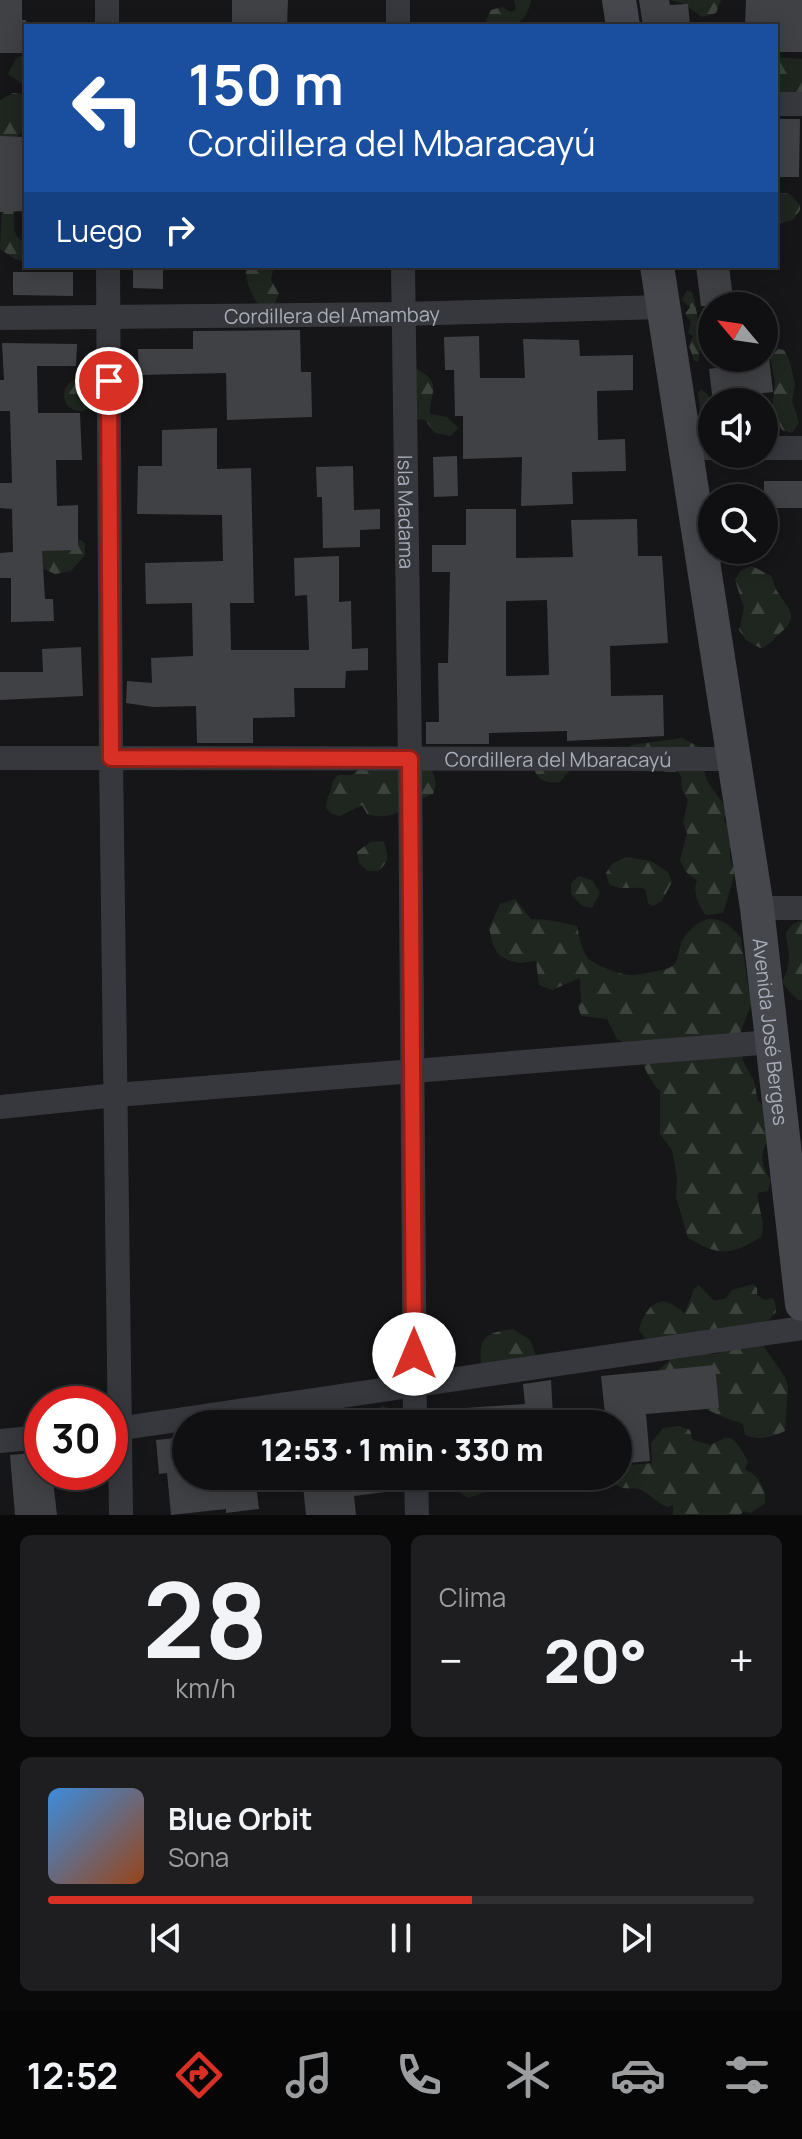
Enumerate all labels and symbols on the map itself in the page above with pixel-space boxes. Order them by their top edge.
north arrow [698,292,778,372]
street label: Cordillera del Amambay [224,300,441,329]
pin [75,347,143,415]
street label: Isla Madama [392,455,421,569]
street label: Cordillera del Mbaracayú [445,745,671,772]
street label: Avenida José Berges [747,936,795,1127]
position arrow [372,1312,456,1396]
speed limit sign: 30 [24,1386,128,1490]

